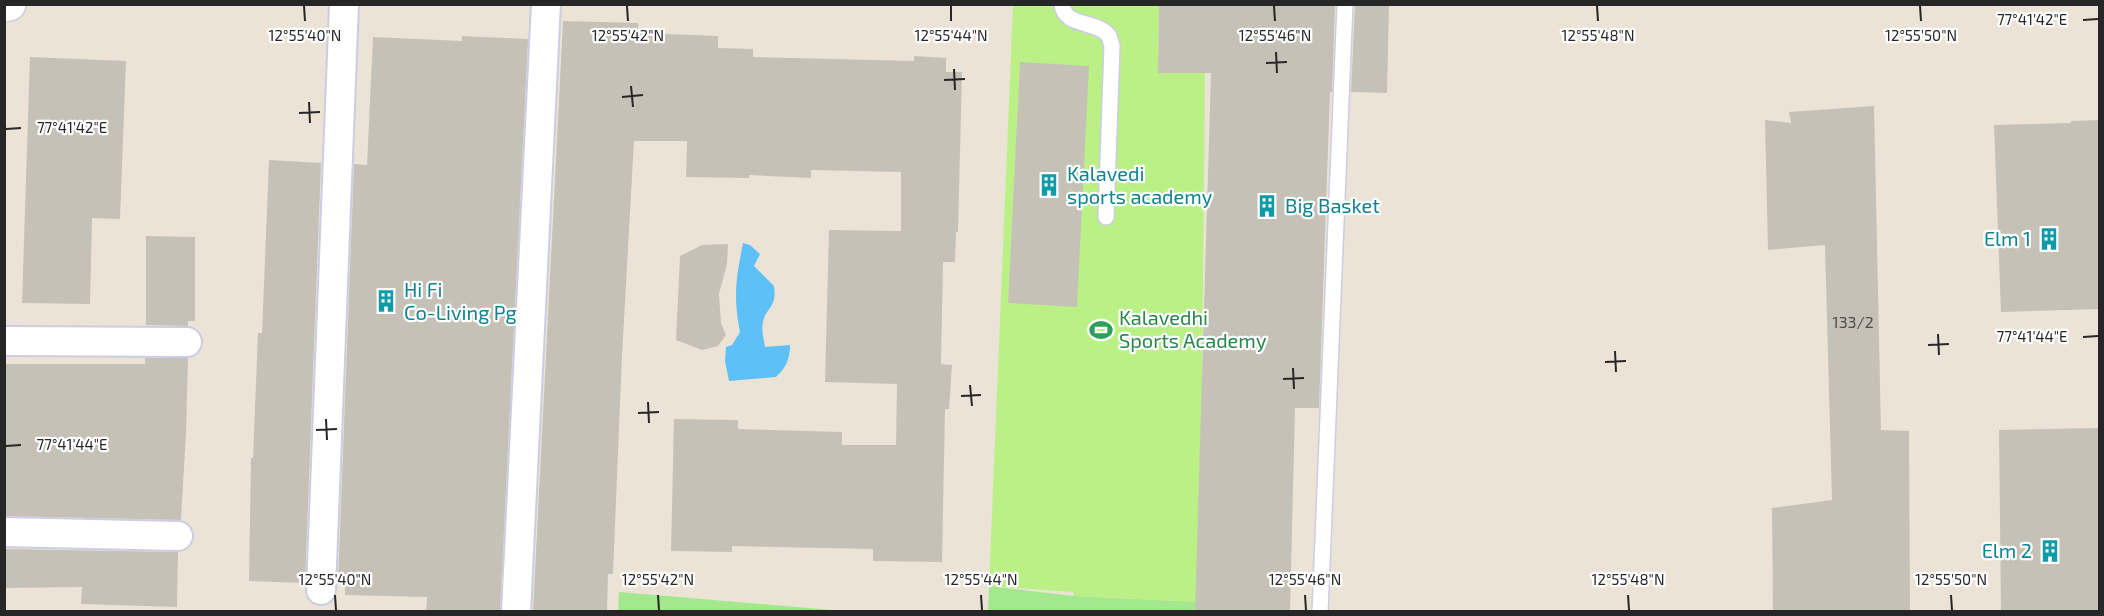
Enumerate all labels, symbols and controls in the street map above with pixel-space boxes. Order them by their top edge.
text: 77°41'42"E [1997,10,2067,28]
text: 12°55'40"N [269,26,341,44]
text: 12°55'42"N [592,26,664,44]
text: 12°55'44"N [914,26,988,44]
text: 12°55'46"N [1239,26,1311,44]
text: 12°55'48"N [1562,26,1634,44]
text: 12°55'50"N [1885,26,1957,44]
text: 77°41'42"E [37,118,107,136]
place label: Kalavedi sports academy [1067,161,1213,208]
building icon: Kalavedi sports academy [1036,172,1062,198]
building icon: Big Basket [1254,193,1280,219]
place label: Big Basket [1285,193,1380,217]
place label: Elm 1 [1984,226,2031,250]
building icon: Elm 1 [2036,226,2062,252]
place label: Hi Fi Co-Living Pg [404,277,517,324]
building icon: Hi Fi Co-Living Pg [373,288,399,314]
place label: Kalavedhi Sports Academy [1119,305,1267,352]
house number: 133/2 [1832,312,1874,331]
sports icon: Kalavedhi Sports Academy [1088,317,1114,343]
text: 77°41'44"E [1997,327,2067,345]
text: 77°41'44"E [37,435,107,453]
place label: Elm 2 [1982,538,2032,562]
building icon: Elm 2 [2037,538,2063,564]
text: 12°55'40"N [299,570,371,588]
text: 12°55'42"N [622,570,694,588]
text: 12°55'44"N [944,570,1018,588]
text: 12°55'46"N [1269,570,1341,588]
text: 12°55'48"N [1592,570,1664,588]
text: 12°55'50"N [1915,570,1987,588]

